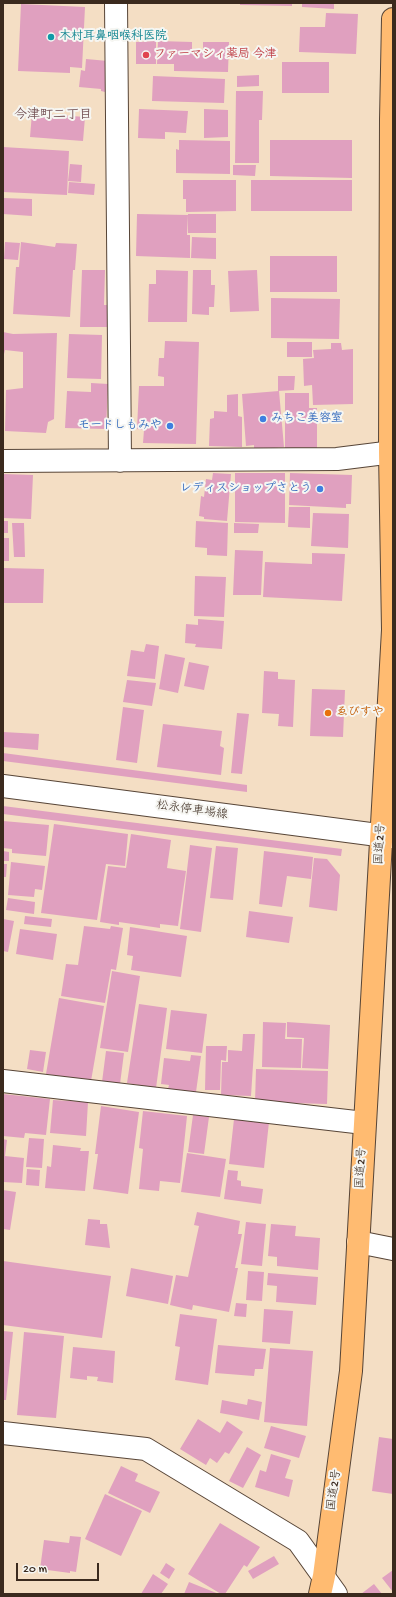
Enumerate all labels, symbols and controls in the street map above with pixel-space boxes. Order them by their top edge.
place label: 木村耳鼻咽喉科医院 [59,30,167,44]
marker: 木村耳鼻咽喉科医院 [46,32,56,42]
place label: ファーマシィ薬局 今津 [154,48,277,62]
marker: ファーマシィ薬局 今津 [141,50,151,60]
district label: 今津町二丁目 [14,108,92,124]
place label: みちこ美容室 [271,412,343,426]
marker: みちこ美容室 [258,414,268,424]
place label: モードしもみや [78,419,162,433]
marker: モードしもみや [165,421,175,431]
place label: レディスショップさとう [180,482,312,496]
marker: レディスショップさとう [315,484,325,494]
place label: ゑびすや [336,706,384,720]
marker: ゑびすや [323,708,333,718]
street label: 松永停車場線 [155,799,229,823]
street label: 国道2号 [373,823,389,865]
street label: 国道2号 [354,1147,370,1189]
street label: 国道2号 [325,1468,345,1512]
scale bar [18,1555,101,1581]
text: 20 m [23,1563,47,1577]

